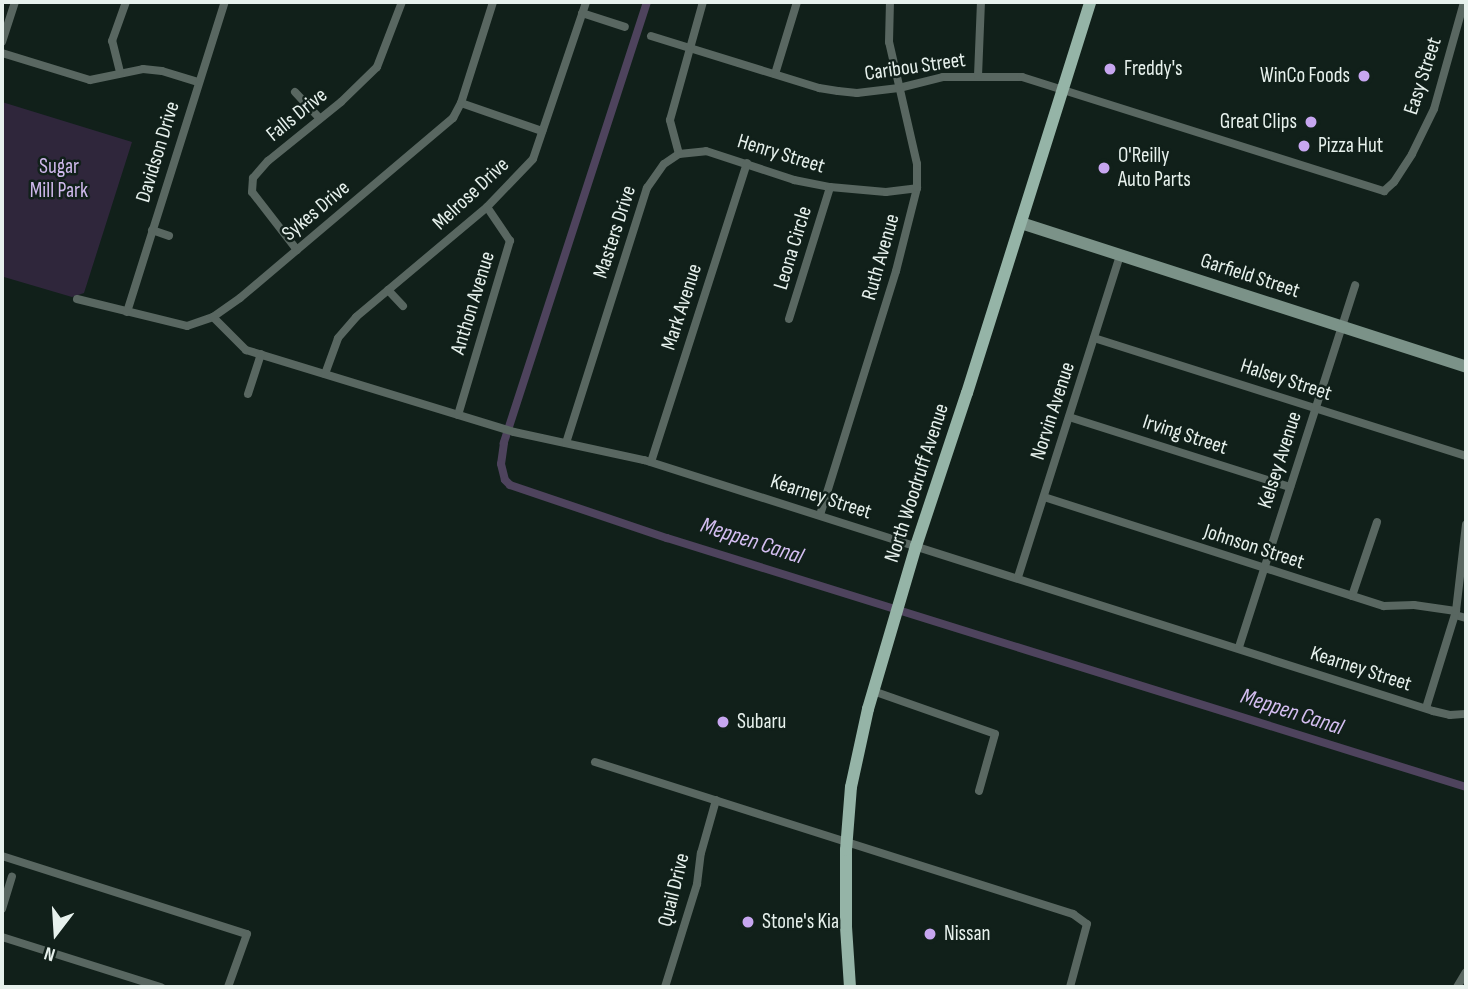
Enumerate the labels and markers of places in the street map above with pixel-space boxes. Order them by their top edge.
place label: Freddy's [1124,56,1183,82]
marker: Freddy's [1102,61,1118,77]
place label: WinCo Foods [1260,63,1350,89]
marker: WinCo Foods [1356,68,1372,84]
place label: Great Clips [1220,109,1297,135]
marker: Great Clips [1303,114,1319,130]
place label: Pizza Hut [1318,133,1383,159]
marker: Pizza Hut [1296,138,1312,154]
place label: O'Reilly Auto Parts [1118,143,1191,193]
marker: O'Reilly Auto Parts [1096,160,1112,176]
place label: Subaru [737,709,786,735]
marker: Subaru [715,714,731,730]
place label: Stone's Kia [762,909,839,935]
marker: Stone's Kia [740,914,756,930]
place label: Nissan [944,921,990,947]
marker: Nissan [922,926,938,942]

